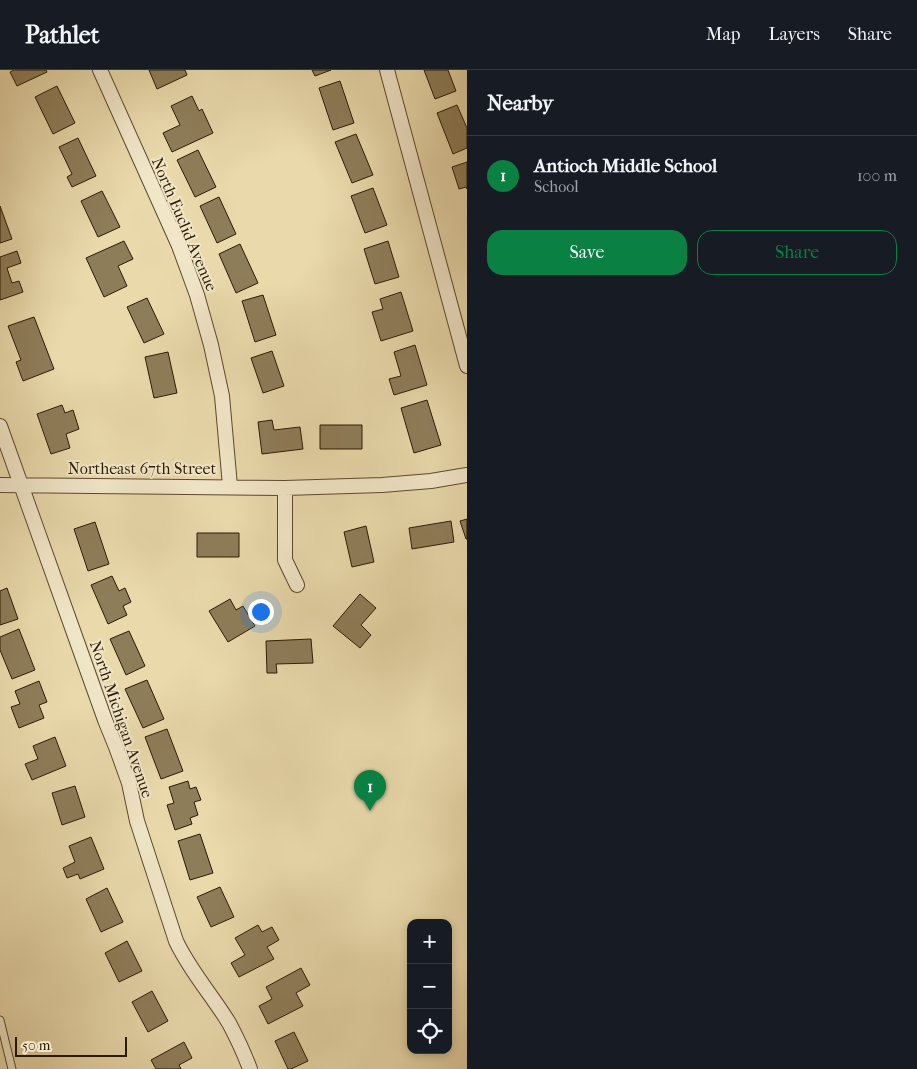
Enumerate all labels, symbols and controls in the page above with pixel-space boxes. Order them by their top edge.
text: Pathlet [25,21,99,49]
text: Map [706,24,740,45]
text: Layers [768,24,820,45]
text: Share [848,24,892,45]
text: Nearby [487,91,553,115]
street label: North Euclid Avenue [148,154,221,294]
text: Antioch Middle School [534,155,717,177]
text: 1 [500,166,506,185]
text: 100 m [857,166,897,185]
text: School [534,177,579,196]
button: Save [487,230,687,275]
button: Share [697,230,897,275]
street label: Northeast 67th Street [68,459,216,478]
your location [248,599,274,625]
street label: North Michigan Avenue [86,638,157,800]
pin: 1 [354,770,386,811]
map controls [407,919,452,1054]
button: + [407,919,452,964]
button: − [407,964,452,1009]
button: locate [407,1009,452,1054]
scale bar [15,1034,128,1057]
text: 50 m [22,1037,50,1054]

